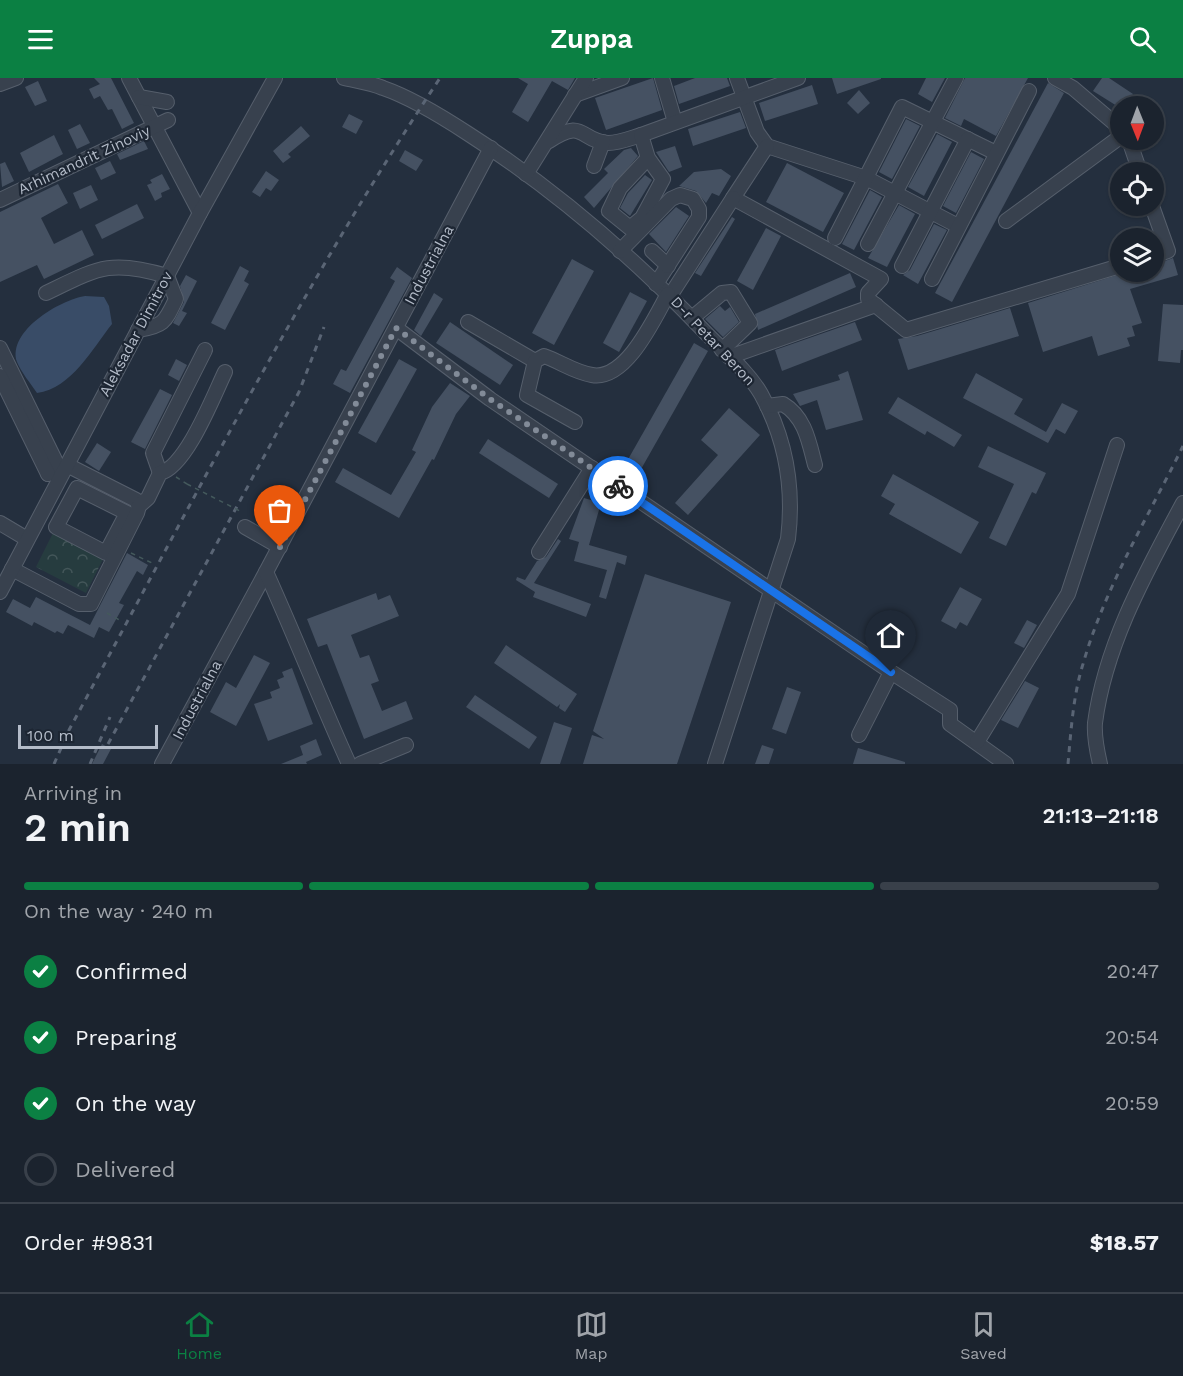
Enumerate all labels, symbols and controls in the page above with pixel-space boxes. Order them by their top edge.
icon: menu [24,23,57,56]
text: Zuppa [550,23,633,55]
icon: search [1126,23,1159,56]
north arrow [1110,96,1164,150]
map controls [1110,96,1164,282]
street label: Arhimandrit Zinoviy [15,121,153,198]
button: locate [1110,162,1164,216]
street label: Industrialna [401,222,458,308]
button: layers [1110,228,1164,282]
street label: Aleksadar Dimitrov [96,268,177,399]
street label: D-r Petar Beron [667,293,759,389]
courier [588,456,648,516]
icon: bike [602,470,635,503]
pin [254,485,305,547]
icon: bag [263,494,296,527]
pin [865,610,916,672]
icon: home [874,619,907,652]
street label: Industrialna [169,657,226,743]
scale bar [18,722,158,750]
text: 100 m [27,726,74,745]
text: Arriving in [24,781,122,805]
text: 21:13–21:18 [1043,803,1159,828]
text: 2 min [24,805,131,850]
text: On the way · 240 m [24,899,213,923]
icon: check [24,955,57,988]
text: Confirmed [75,959,188,984]
text: 20:47 [1107,959,1159,983]
icon: check [24,1021,57,1054]
text: Preparing [75,1025,176,1050]
text: 20:54 [1105,1025,1159,1049]
icon: check [24,1087,57,1120]
text: On the way [75,1091,196,1116]
text: 20:59 [1105,1091,1159,1115]
text: Delivered [75,1157,175,1182]
text: Order #9831 [24,1230,154,1255]
text: $18.57 [1090,1230,1159,1255]
tab: Home [176,1308,222,1363]
tab: Map [575,1308,608,1363]
tab: Saved [960,1308,1007,1363]

